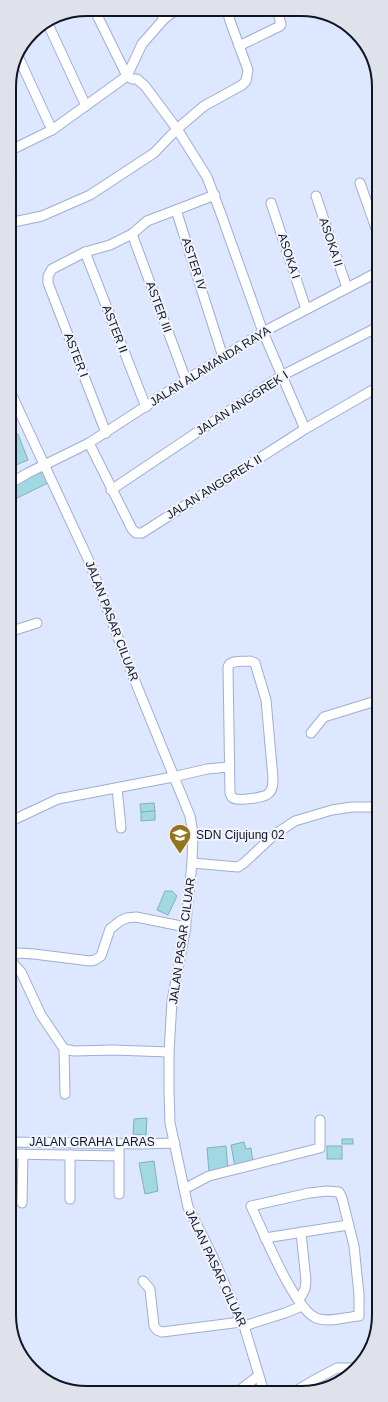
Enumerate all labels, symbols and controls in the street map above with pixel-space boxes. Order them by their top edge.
street label: ASOKA II [317,216,345,268]
street label: ASOKA I [275,231,303,281]
street label: ASTER IV [179,236,209,292]
street label: ASTER III [143,280,175,334]
street label: ASTER II [100,303,130,355]
street label: JALAN ALAMANDA RAYA [147,323,273,409]
street label: ASTER I [61,331,91,379]
street label: JALAN ANGGREK I [193,368,291,438]
street label: JALAN ANGGREK II [164,452,264,522]
street label: JALAN PASAR CILUAR [83,559,142,683]
school or university icon: SDN Cijujung 02 [167,822,193,855]
place label: SDN Cijujung 02 [196,828,285,842]
street label: JALAN PASAR CILUAR [166,876,198,1005]
street label: JALAN GRAHA LARAS [29,1135,155,1149]
street label: JALAN PASAR CILUAR [183,1207,249,1329]

